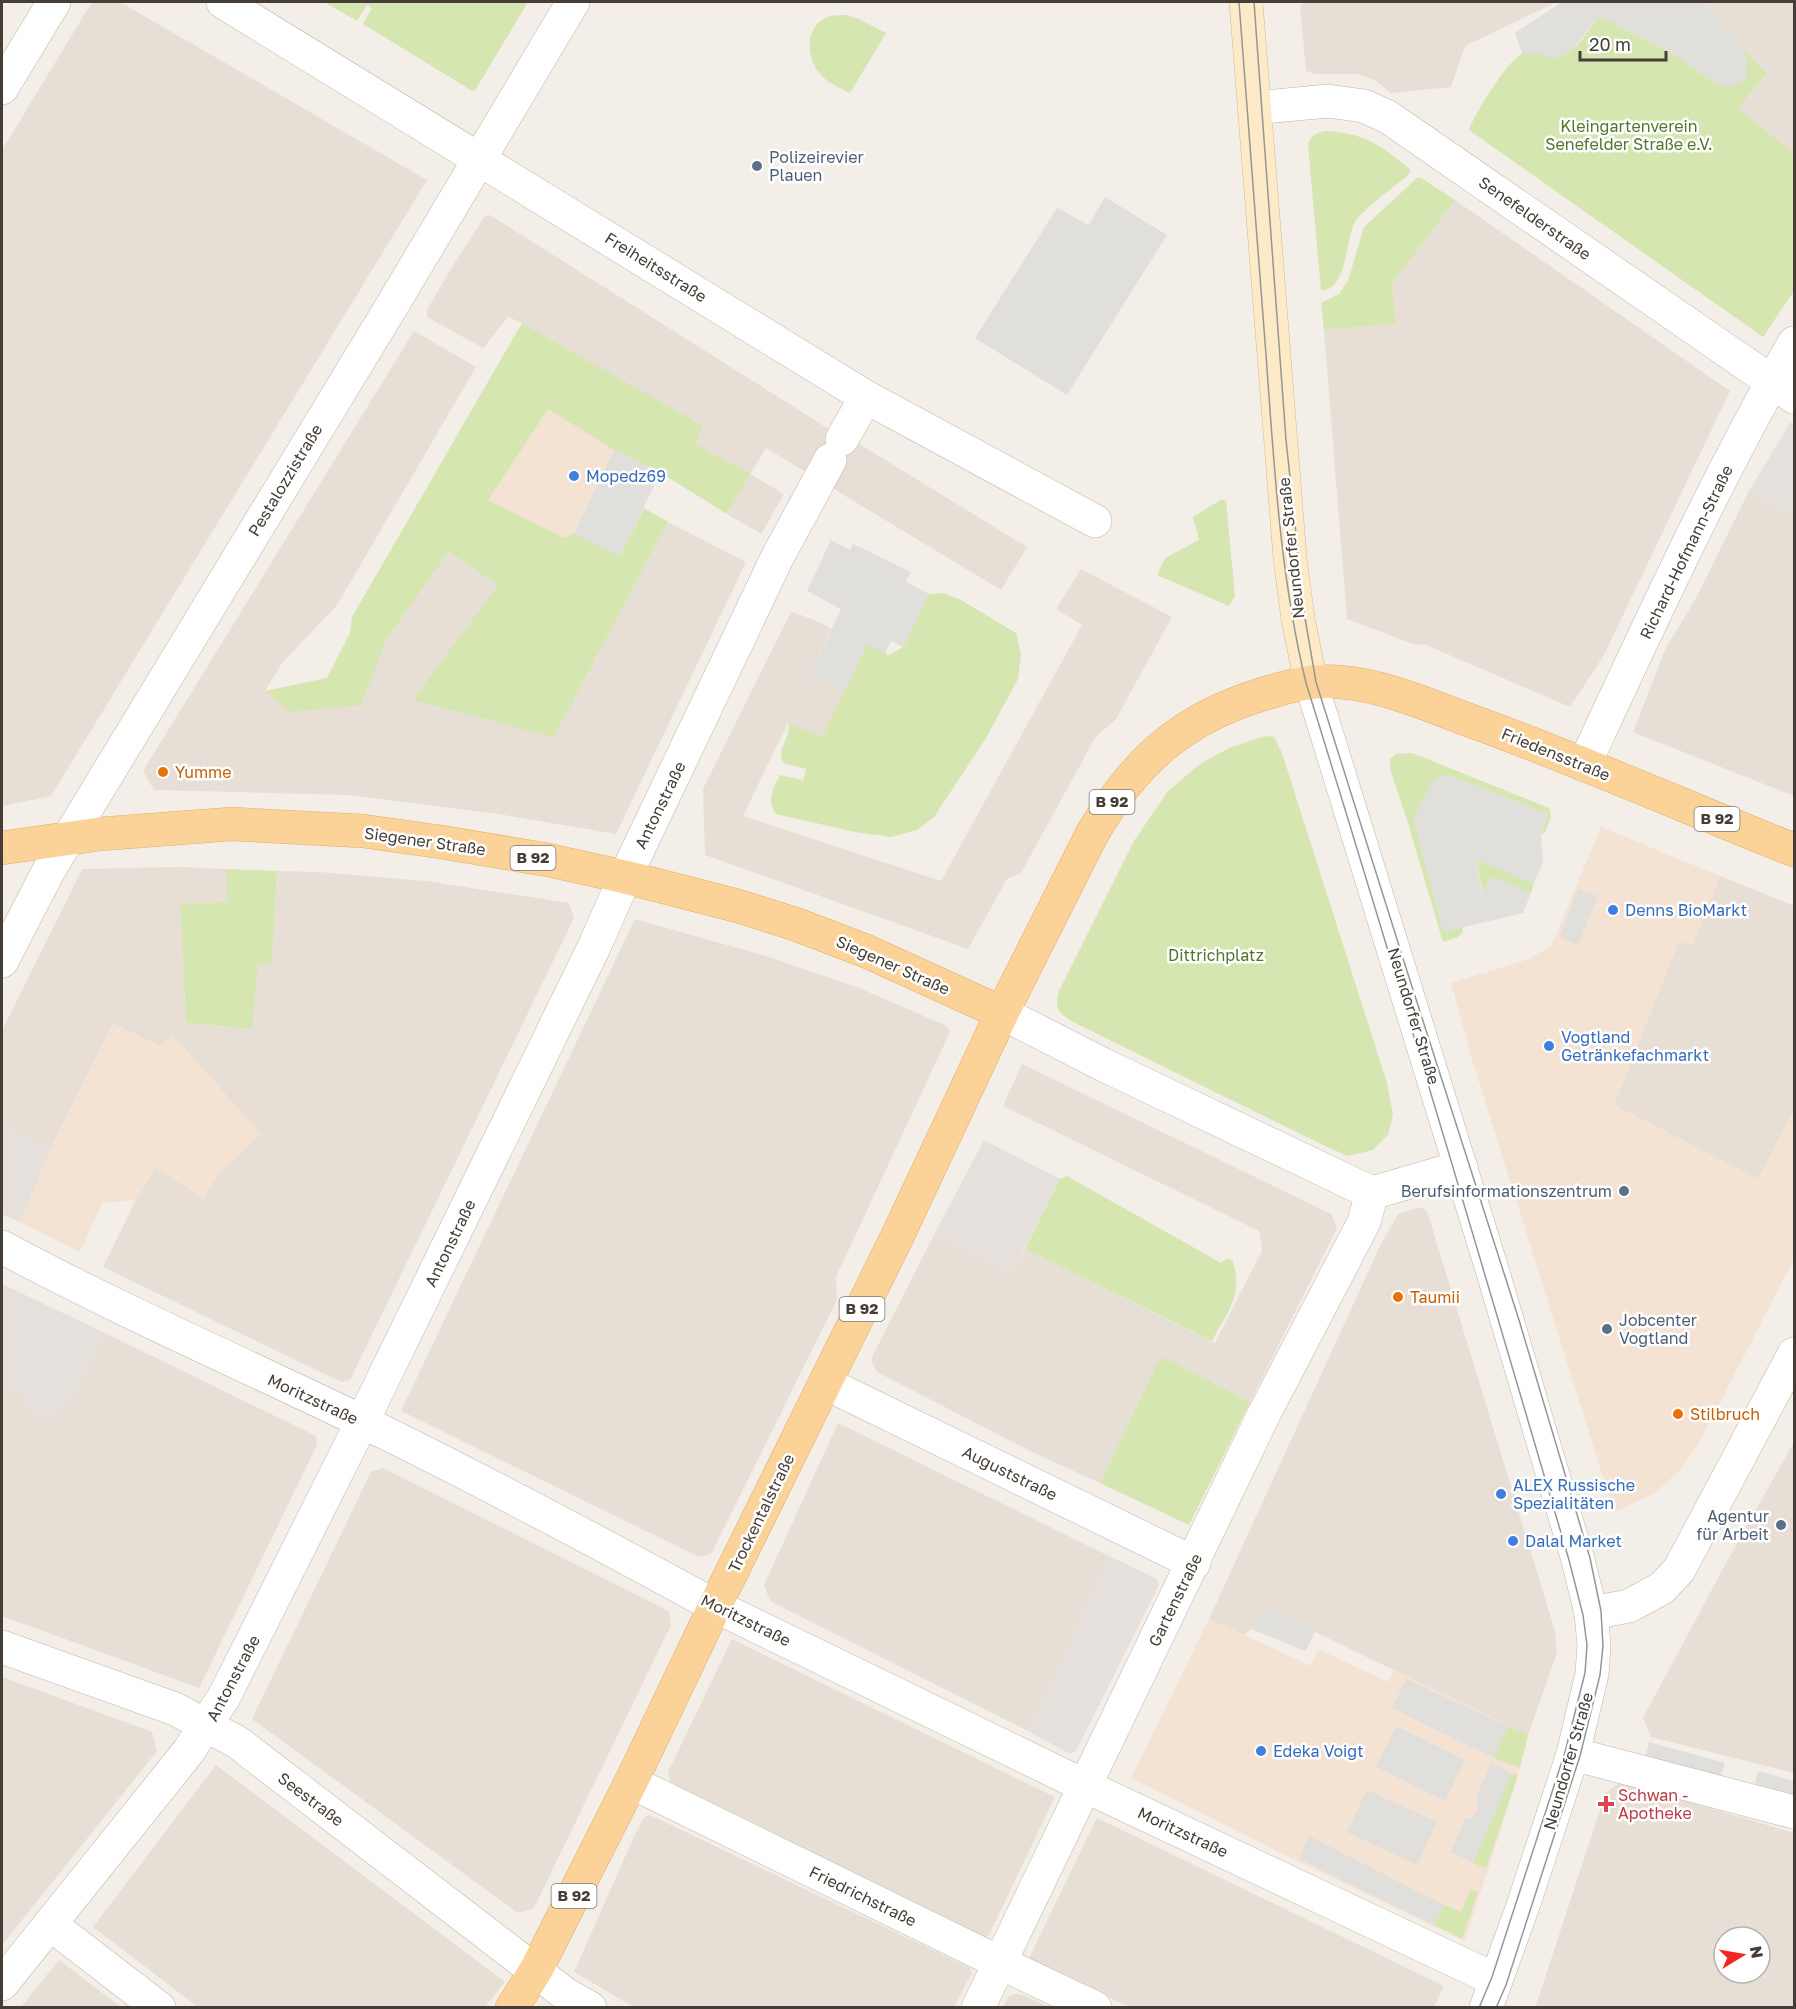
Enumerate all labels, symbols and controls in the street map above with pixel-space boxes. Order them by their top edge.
scale bar [1580,24,1666,62]
text: 20 m [1589,33,1631,55]
park label: Kleingartenverein Senefelder Straße e.V. [1545,116,1713,154]
place label: Polizeirevier Plauen [769,147,864,185]
marker: Polizeirevier Plauen [750,159,764,173]
street label: Senefelderstraße [1475,172,1595,264]
street label: Freiheitsstraße [602,228,710,306]
street label: Pestalozzistraße [244,420,326,540]
street label: Richard-Hofmann-Straße [1635,462,1737,642]
place label: Mopedz69 [586,466,666,486]
marker: Mopedz69 [567,469,581,483]
street label: Neundorfer Straße [1274,476,1308,620]
street label: Friedensstraße [1499,723,1613,785]
street label: Antonstraße [630,758,690,852]
place label: Yumme [175,762,232,782]
marker: Yumme [156,765,170,779]
road number: B 92 [1090,790,1134,814]
road number: B 92 [1694,807,1740,831]
street label: Siegener Straße [363,823,487,859]
road number: B 92 [510,846,556,870]
place label: Denns BioMarkt [1625,900,1747,920]
marker: Denns BioMarkt [1606,903,1620,917]
street label: Siegener Straße [833,931,953,999]
park label: Dittrichplatz [1168,945,1264,965]
street label: Neundorfer Straße [1384,945,1444,1087]
place label: Vogtland Getränkefachmarkt [1561,1027,1709,1065]
marker: Vogtland Getränkefachmarkt [1542,1039,1556,1053]
place label: Berufsinformationszentrum [1401,1181,1612,1201]
marker: Berufsinformationszentrum [1617,1184,1631,1198]
street label: Antonstraße [420,1196,480,1290]
place label: Taumii [1410,1287,1460,1307]
marker: Taumii [1391,1290,1405,1304]
road number: B 92 [840,1297,884,1321]
place label: Jobcenter Vogtland [1619,1310,1697,1348]
marker: Jobcenter Vogtland [1600,1322,1614,1336]
street label: Moritzstraße [265,1369,361,1429]
place label: Stilbruch [1690,1404,1760,1424]
marker: Stilbruch [1671,1407,1685,1421]
street label: Auguststraße [959,1441,1061,1505]
street label: Trockentalstraße [724,1450,798,1576]
place label: ALEX Russische Spezialitäten [1513,1475,1635,1513]
marker: ALEX Russische Spezialitäten [1494,1487,1508,1501]
place label: Agentur für Arbeit [1696,1506,1769,1544]
marker: Agentur für Arbeit [1774,1518,1788,1532]
place label: Dalal Market [1525,1531,1622,1551]
marker: Dalal Market [1506,1534,1520,1548]
street label: Gartenstraße [1144,1550,1206,1650]
street label: Moritzstraße [698,1590,794,1650]
street label: Antonstraße [202,1631,264,1725]
street label: Neundorfer Straße [1539,1690,1597,1832]
place label: Edeka Voigt [1273,1741,1364,1761]
marker: Edeka Voigt [1254,1744,1268,1758]
street label: Seestraße [274,1768,348,1830]
place label: Schwan - Apotheke [1618,1785,1692,1823]
marker: Schwan - Apotheke [1599,1797,1613,1811]
street label: Moritzstraße [1135,1802,1231,1862]
street label: Friedrichstraße [806,1861,920,1931]
road number: B 92 [552,1884,596,1908]
north arrow [1712,1925,1772,1985]
text: N [1746,1944,1768,1960]

